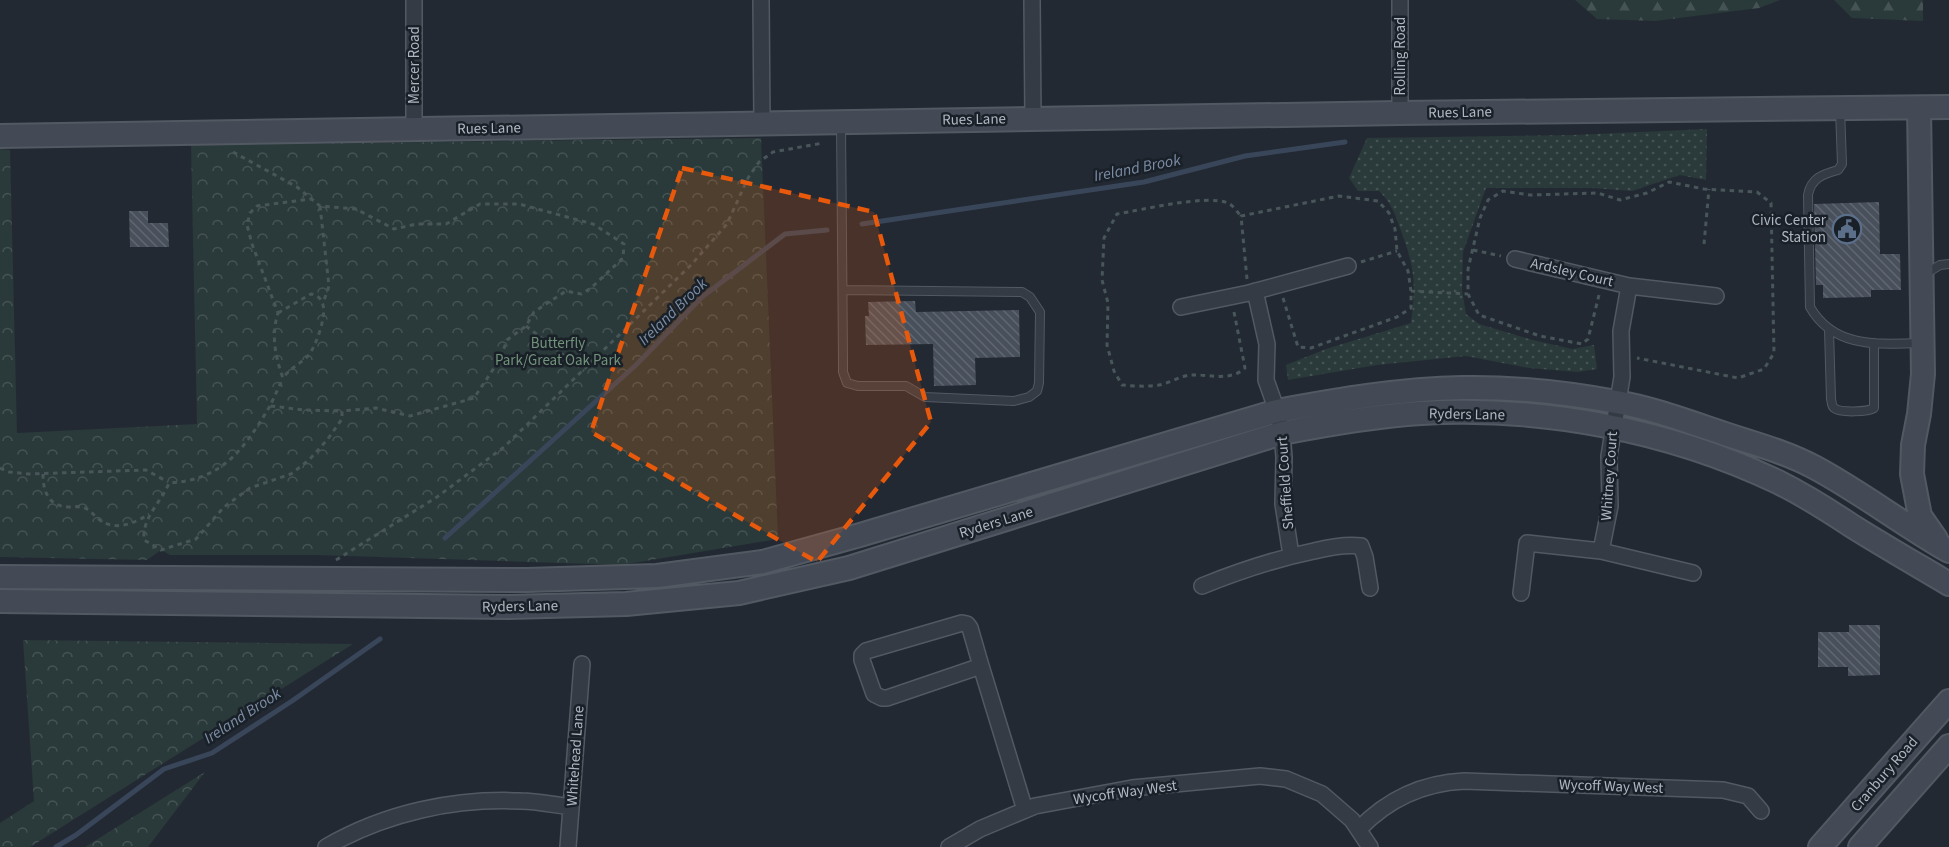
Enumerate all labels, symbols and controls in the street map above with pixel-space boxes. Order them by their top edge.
street label: Rolling Road [1390,17,1411,95]
street label: Mercer Road [404,26,425,104]
street label: Rues Lane [1428,101,1492,124]
street label: Rues Lane [942,108,1006,131]
street label: Rues Lane [457,117,521,140]
water label: Ireland Brook [1092,149,1183,187]
place label: Civic Center Station [1751,210,1827,248]
public building icon: Civic Center Station [1831,213,1863,245]
street label: Ardsley Court [1528,253,1615,292]
water label: Ireland Brook [633,273,712,350]
park label: Butterfly Park/Great Oak Park [495,333,622,371]
street label: Ryders Lane [1429,403,1505,426]
street label: Whitney Court [1596,431,1623,521]
street label: Sheffield Court [1272,436,1299,530]
street label: Ryders Lane [957,501,1036,544]
street label: Ryders Lane [482,595,558,618]
water label: Ireland Brook [200,682,286,749]
street label: Whitehead Lane [562,705,589,807]
street label: Cranbury Road [1846,732,1923,816]
street label: Wycoff Way West [1558,774,1664,799]
street label: Wycoff Way West [1072,775,1178,810]

